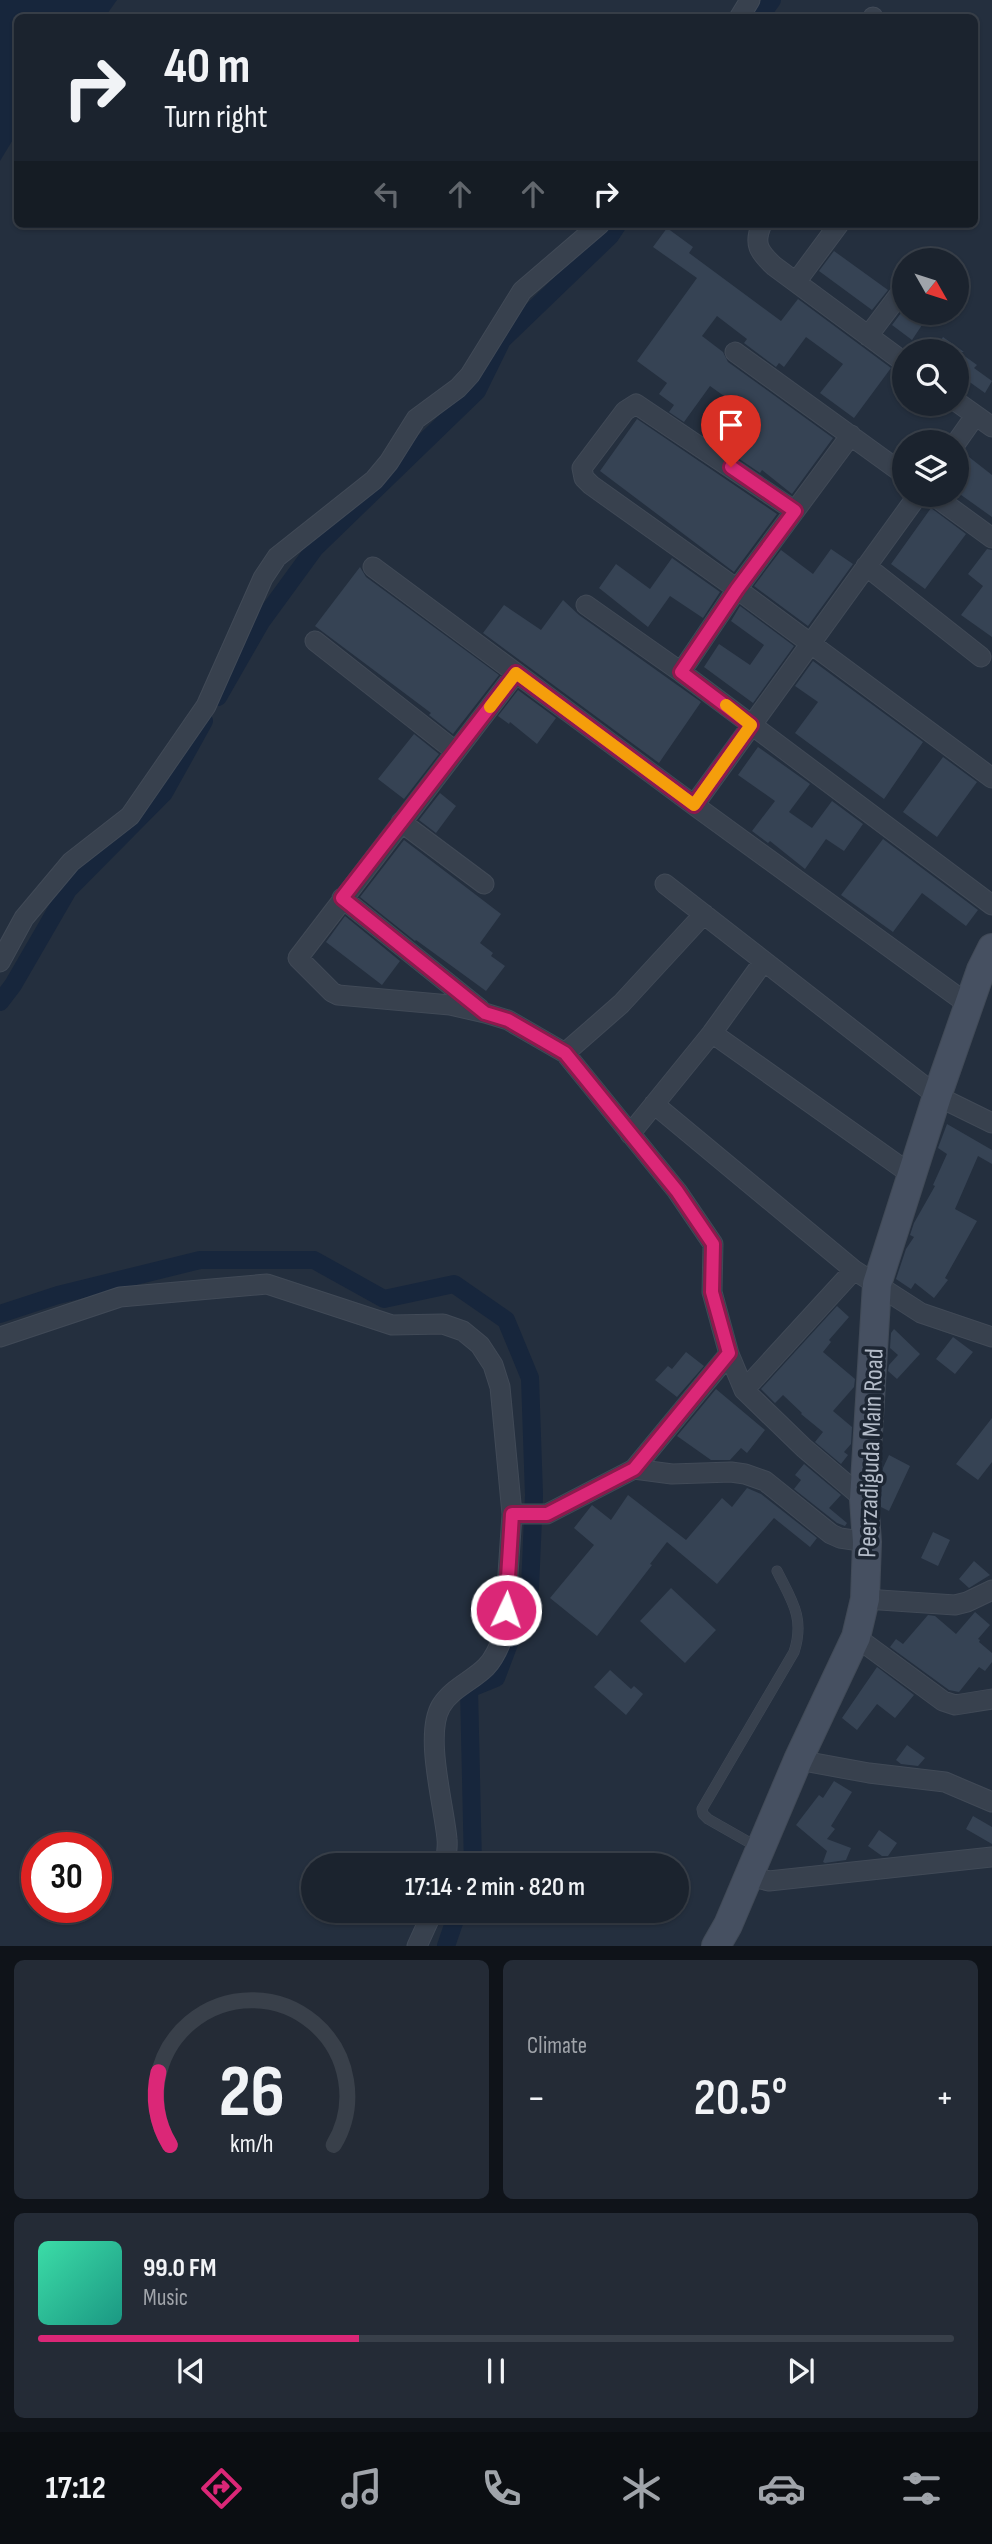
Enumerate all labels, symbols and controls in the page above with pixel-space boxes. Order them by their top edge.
text: 40 m [164,38,250,97]
icon: right [49,42,140,133]
text: Turn right [164,98,268,137]
icon: left [368,175,406,213]
icon: ahead [441,175,479,213]
icon: ahead [514,175,552,213]
icon: right [587,175,625,213]
north arrow [892,248,970,326]
map controls [892,248,969,507]
button: search [892,339,969,416]
pin [701,395,761,467]
icon: arrive [712,406,750,444]
button: layers [892,430,969,507]
street label: Peerzadiguda Main Road [852,1348,891,1558]
position arrow [469,1573,543,1647]
speed limit sign: 30 [21,1832,112,1923]
text: 17:14 · 2 min · 820 m [405,1872,585,1903]
text: Climate [527,2032,587,2060]
text: 26 [218,2050,285,2138]
text: 20.5° [694,2067,787,2130]
text: − [527,2076,546,2121]
text: + [935,2076,954,2121]
text: km/h [230,2129,273,2160]
text: 99.0 FM [143,2253,216,2284]
text: Music [143,2284,188,2312]
icon: previous [172,2352,210,2390]
icon: pause [477,2352,515,2390]
icon: next [782,2352,820,2390]
icon: directions [197,2464,246,2513]
icon: music [337,2464,386,2513]
icon: phone [477,2464,526,2513]
icon: climate [617,2464,666,2513]
icon: car [757,2464,806,2513]
icon: filters [897,2464,946,2513]
text: 17:12 [46,2469,106,2508]

